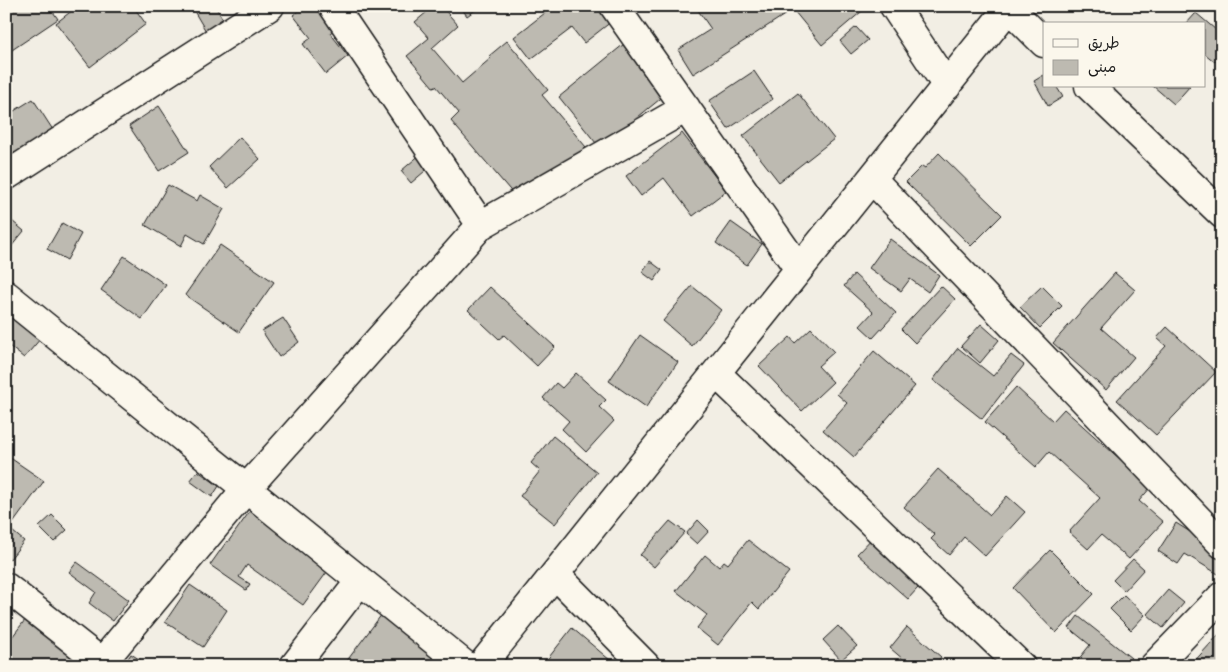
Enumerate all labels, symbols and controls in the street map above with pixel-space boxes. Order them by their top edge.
legend [1043,22,1206,88]
text: طريق [1088,34,1120,53]
text: مبنى [1088,58,1116,77]

